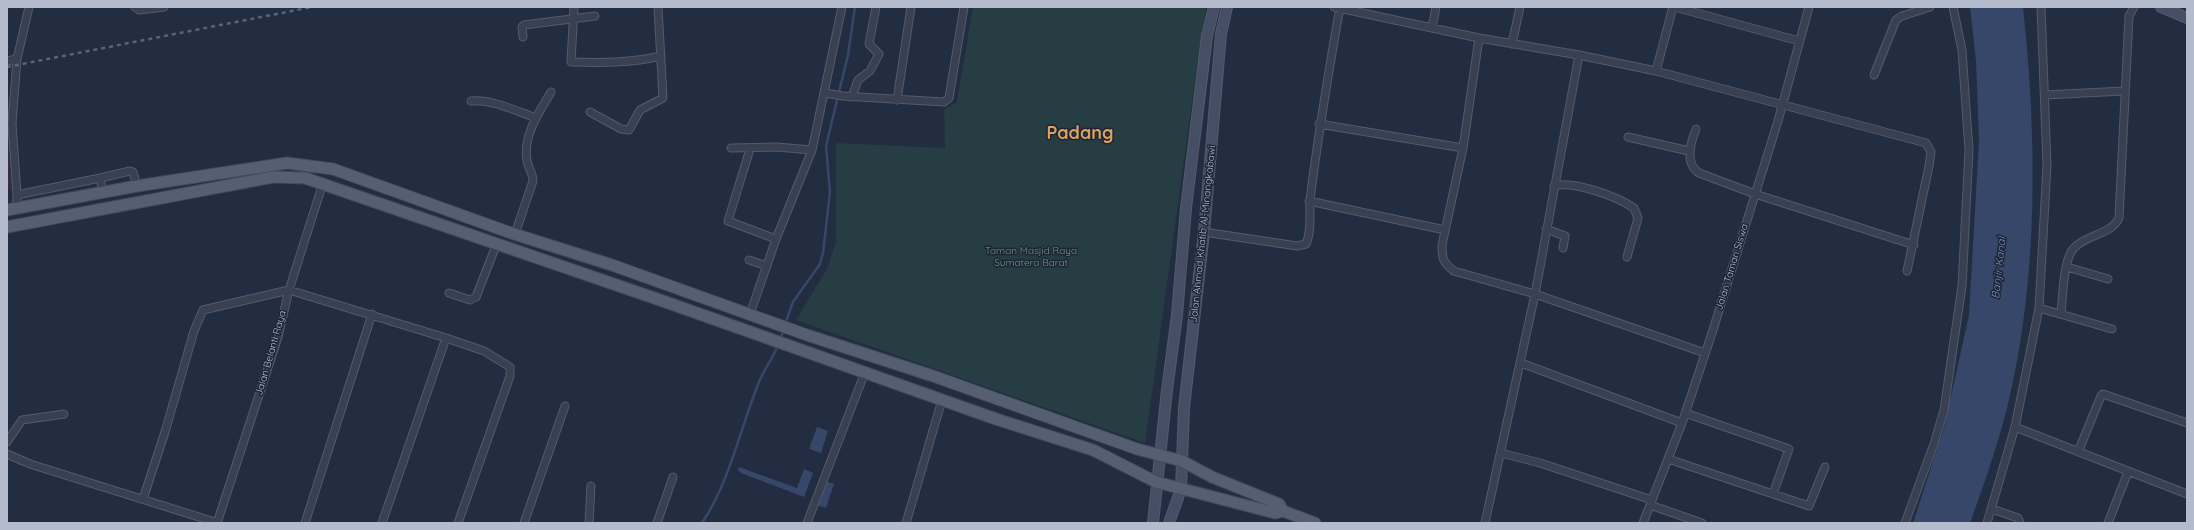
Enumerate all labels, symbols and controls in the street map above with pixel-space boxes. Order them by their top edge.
district label: Padang [1047,123,1113,145]
street label: Jalan Ahmad Khatib Al-Minangkabawi [1188,145,1218,323]
street label: Jalan Taman Siswa [1713,222,1751,312]
water label: Banjir Kanal [1989,236,2009,300]
park label: Taman Masjid Raya Sumatera Barat [985,245,1077,268]
street label: Jalan Belanti Raya [253,309,289,397]

